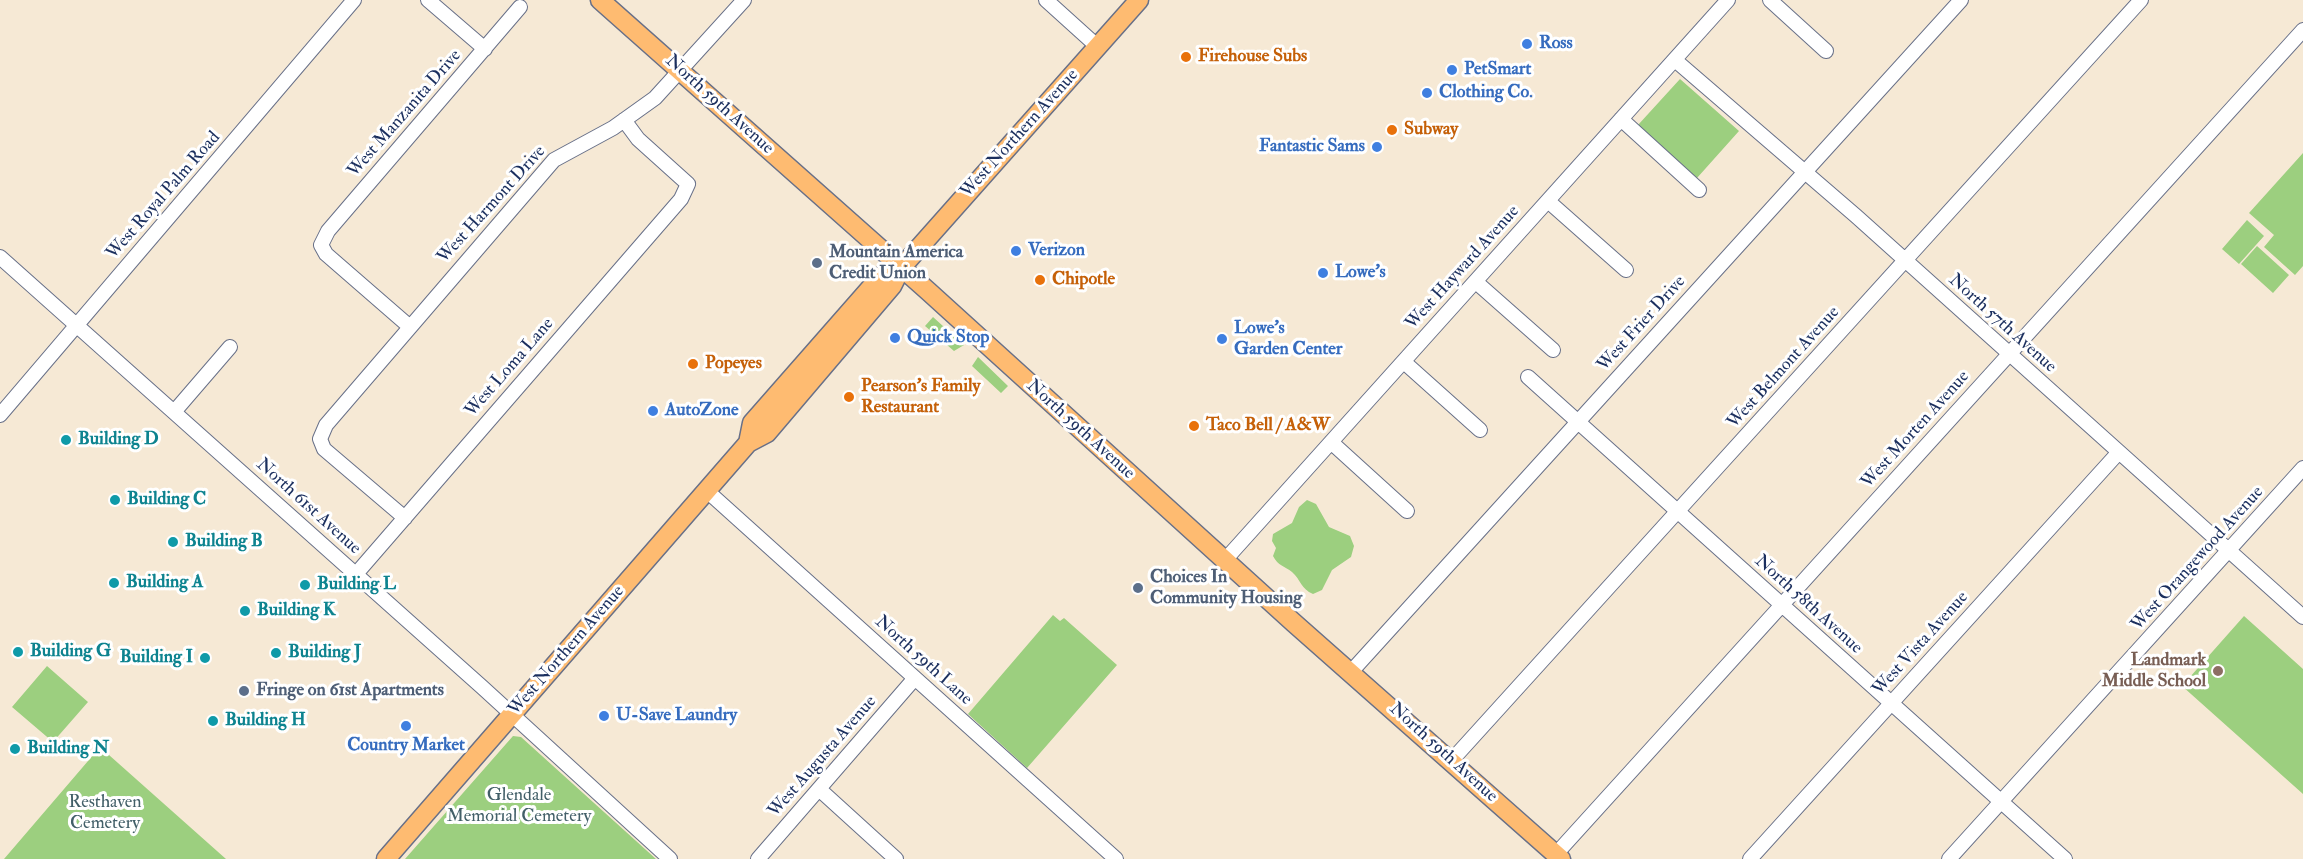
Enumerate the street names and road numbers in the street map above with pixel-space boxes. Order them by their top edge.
street label: West Manzanita Drive [344,46,466,182]
street label: North 59th Avenue [660,51,778,159]
street label: West Northern Avenue [957,65,1083,203]
street label: West Royal Palm Road [103,128,225,264]
street label: West Harmont Drive [433,142,551,268]
street label: West Hayward Avenue [1402,201,1524,335]
street label: North 57th Avenue [1944,270,2060,378]
street label: West Frier Drive [1593,272,1691,376]
street label: West Belmont Avenue [1723,302,1845,434]
street label: West Loma Lane [461,314,559,422]
street label: West Morten Avenue [1857,367,1975,493]
street label: North 59th Avenue [1021,376,1139,484]
street label: North 61st Avenue [251,454,365,560]
street label: West Orangewood Avenue [2127,482,2269,636]
street label: North 58th Avenue [1750,551,1866,659]
street label: West Northern Avenue [504,581,630,721]
street label: West Vista Avenue [1869,587,1973,701]
street label: North 59th Lane [870,612,976,710]
street label: West Augusta Avenue [764,692,882,822]
street label: North 59th Avenue [1384,699,1502,807]

